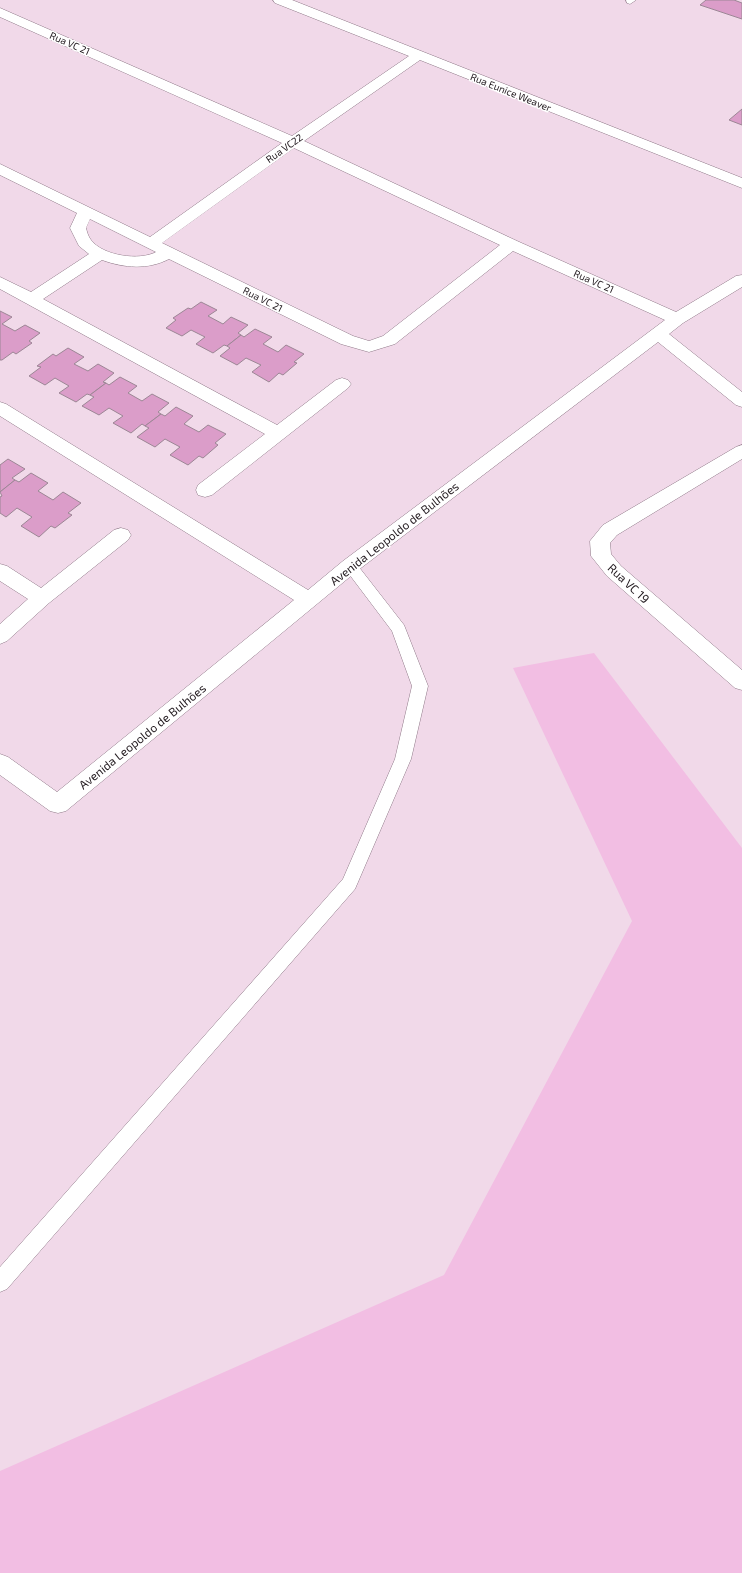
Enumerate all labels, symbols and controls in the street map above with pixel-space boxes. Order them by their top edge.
street label: Rua VC 21 [48,29,92,57]
street label: Rua Eunice Weaver [469,70,553,114]
street label: Rua VC22 [263,131,305,165]
street label: Rua VC 21 [572,267,616,295]
street label: Rua VC 21 [241,284,285,314]
street label: Avenida Leopoldo de Bulhões [327,478,461,588]
street label: Rua VC 19 [605,560,653,606]
street label: Avenida Leopoldo de Bulhões [76,680,208,792]

